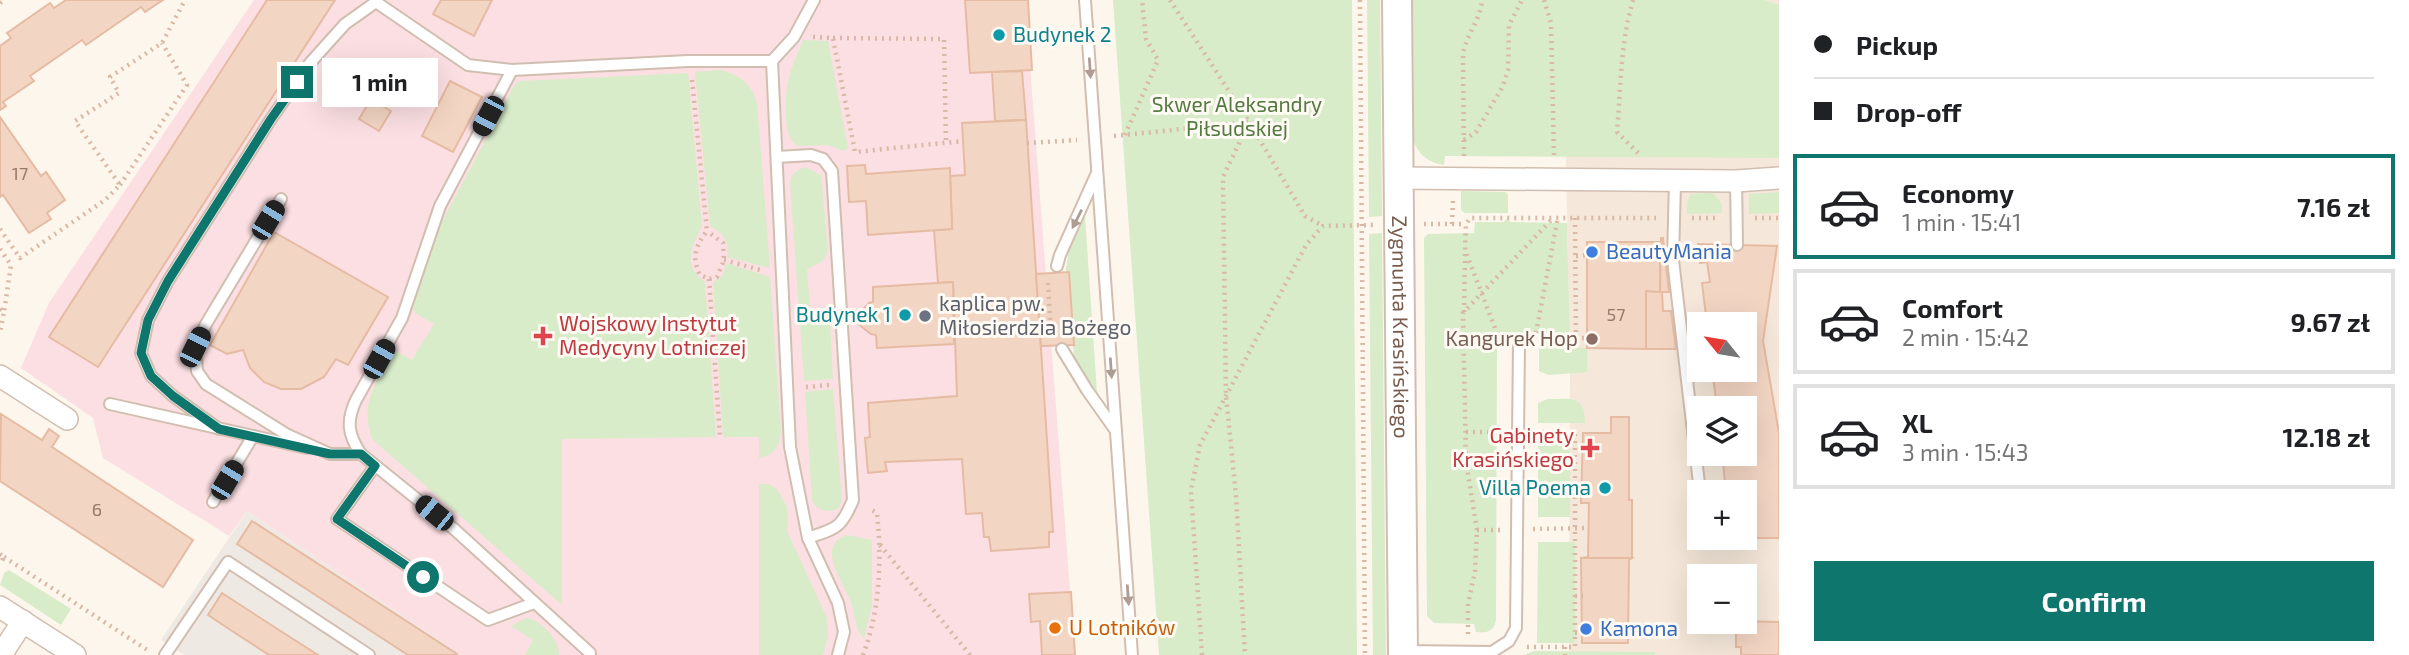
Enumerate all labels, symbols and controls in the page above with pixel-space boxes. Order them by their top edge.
place label: Budynek 2 [1013,21,1112,46]
marker: Budynek 2 [991,27,1007,43]
text: Pickup [1856,29,1938,60]
callout: 1 min [322,57,437,106]
one-way arrow [1085,57,1096,79]
route end [281,66,313,98]
text: 1 min [352,68,408,96]
park label: Skwer Aleksandry Piłsudskiej [1152,91,1322,141]
car [469,93,508,139]
text: Drop-off [1856,96,1961,127]
house number: 17 [12,162,28,184]
icon: car [1818,175,1881,238]
text: Economy [1902,177,2014,208]
text: 7.16 zł [2297,191,2370,222]
car [249,197,288,243]
text: 1 min · 15:41 [1902,208,2021,236]
one-way arrow [1071,209,1082,229]
street label: Zygmunta Krasińskiego [1388,215,1415,439]
place label: BeautyMania [1606,238,1732,263]
marker: BeautyMania [1584,244,1600,260]
place label: kaplica pw. Miłosierdzia Bożego [939,290,1131,339]
icon: car [1818,290,1881,353]
text: Comfort [1902,292,2003,323]
place label: Budynek 1 [796,301,891,326]
house number: 57 [1607,303,1625,325]
text: 9.67 zł [2291,306,2370,337]
marker: Budynek 1 [897,307,913,323]
marker: kaplica pw. Miłosierdzia Bożego [917,308,933,324]
place label: Wojskowy Instytut Medycyny Lotniczej [559,310,746,360]
north arrow [1687,312,1757,382]
map controls [1687,312,1757,634]
text: 2 min · 15:42 [1902,323,2029,351]
car [177,324,214,370]
place label: Kangurek Hop [1445,325,1578,350]
marker: Wojskowy Instytut Medycyny Lotniczej [533,326,553,346]
marker: Kangurek Hop [1584,331,1600,347]
car [360,336,399,382]
one-way arrow [1106,358,1117,380]
button: layers [1687,396,1757,466]
icon: car [1818,405,1881,468]
text: XL [1902,407,1933,438]
text: 12.18 zł [2282,421,2370,452]
place label: Gabinety Krasińskiego [1452,422,1574,471]
marker: Gabinety Krasińskiego [1580,438,1600,458]
text: 3 min · 15:43 [1902,438,2029,466]
car [208,457,247,503]
place label: Villa Poema [1479,474,1591,499]
marker: Villa Poema [1597,480,1613,496]
button: + [1687,480,1757,550]
car [412,492,457,534]
house number: 6 [92,498,102,520]
route start [407,561,439,593]
button: Confirm [1814,561,2374,641]
button: − [1687,564,1757,634]
one-way arrow [1123,584,1134,606]
place label: U Lotników [1069,614,1175,639]
place label: Kamona [1600,615,1678,640]
marker: U Lotników [1047,620,1063,636]
marker: Kamona [1578,621,1594,637]

